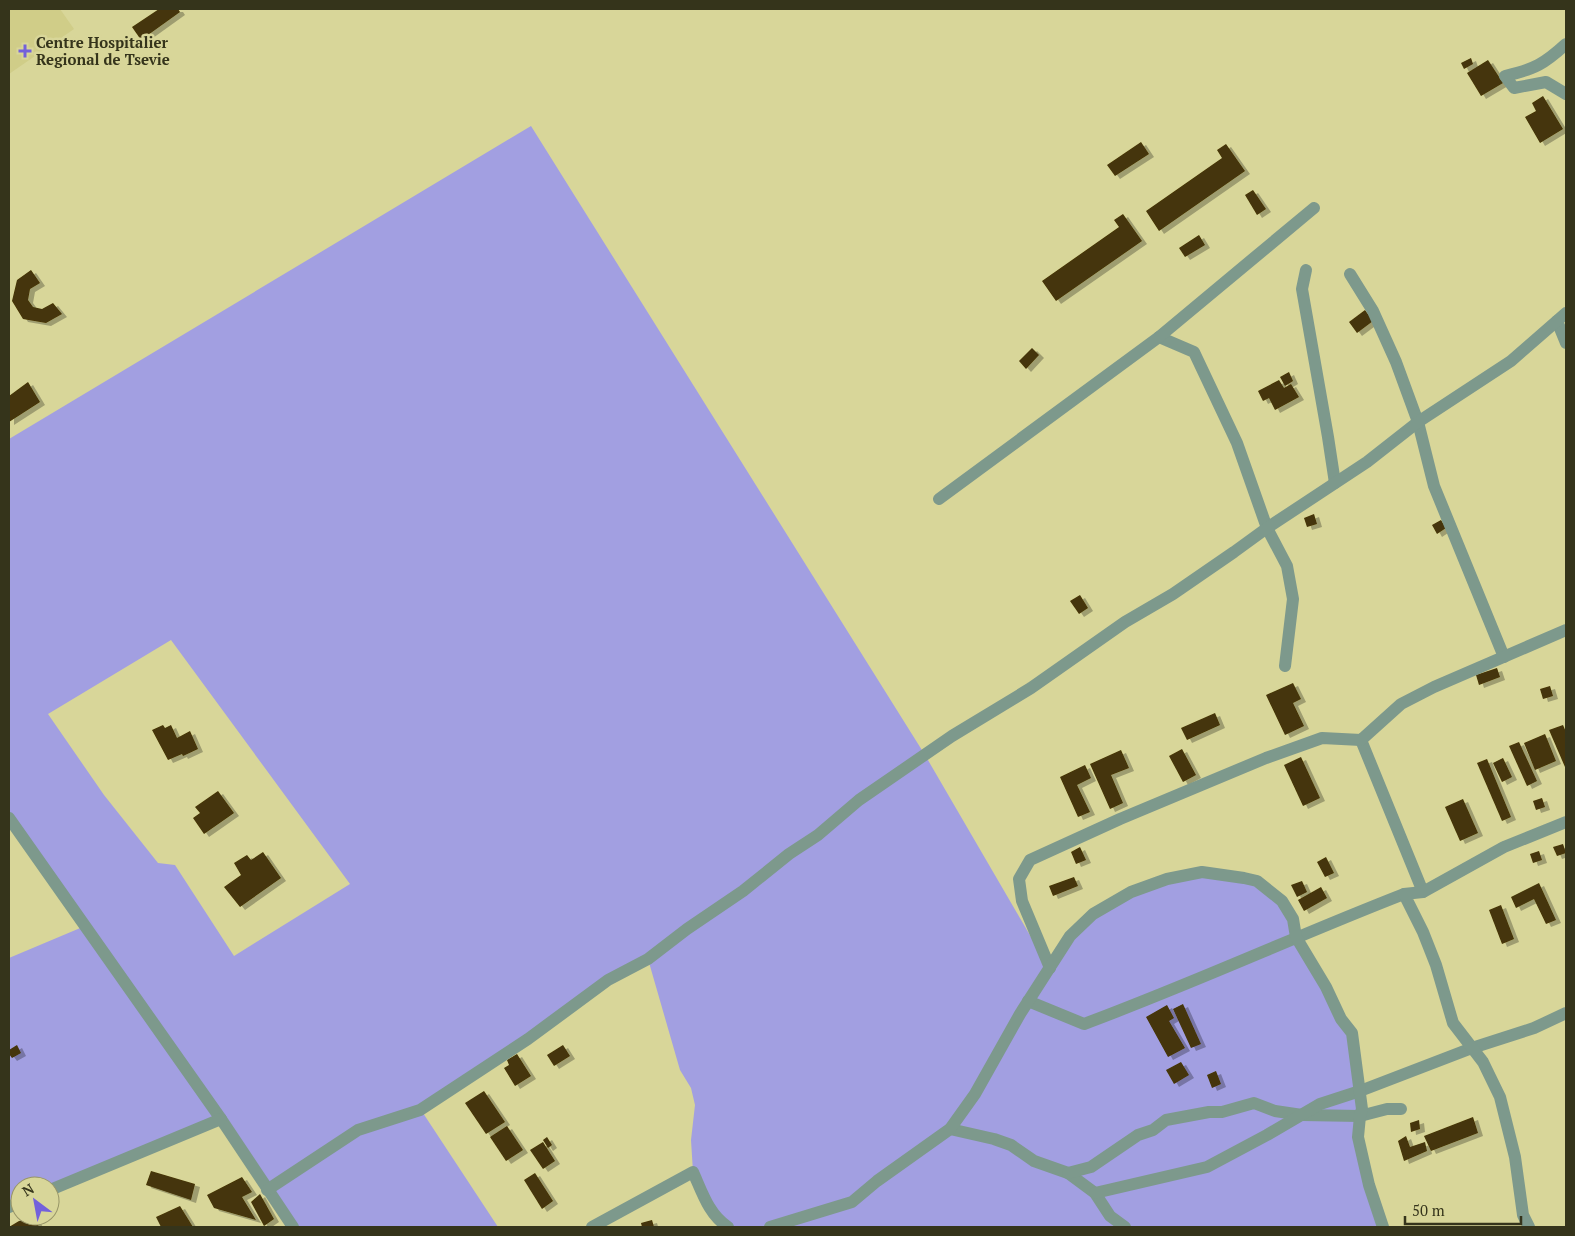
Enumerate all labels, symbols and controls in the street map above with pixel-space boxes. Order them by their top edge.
place label: Centre Hospitalier Regional de Tsevie [36,32,170,69]
marker: Centre Hospitalier Regional de Tsevie [18,44,32,58]
north arrow [10,1176,60,1226]
text: N [18,1178,38,1200]
scale bar [1405,1194,1521,1226]
text: 50 m [1412,1200,1445,1220]

